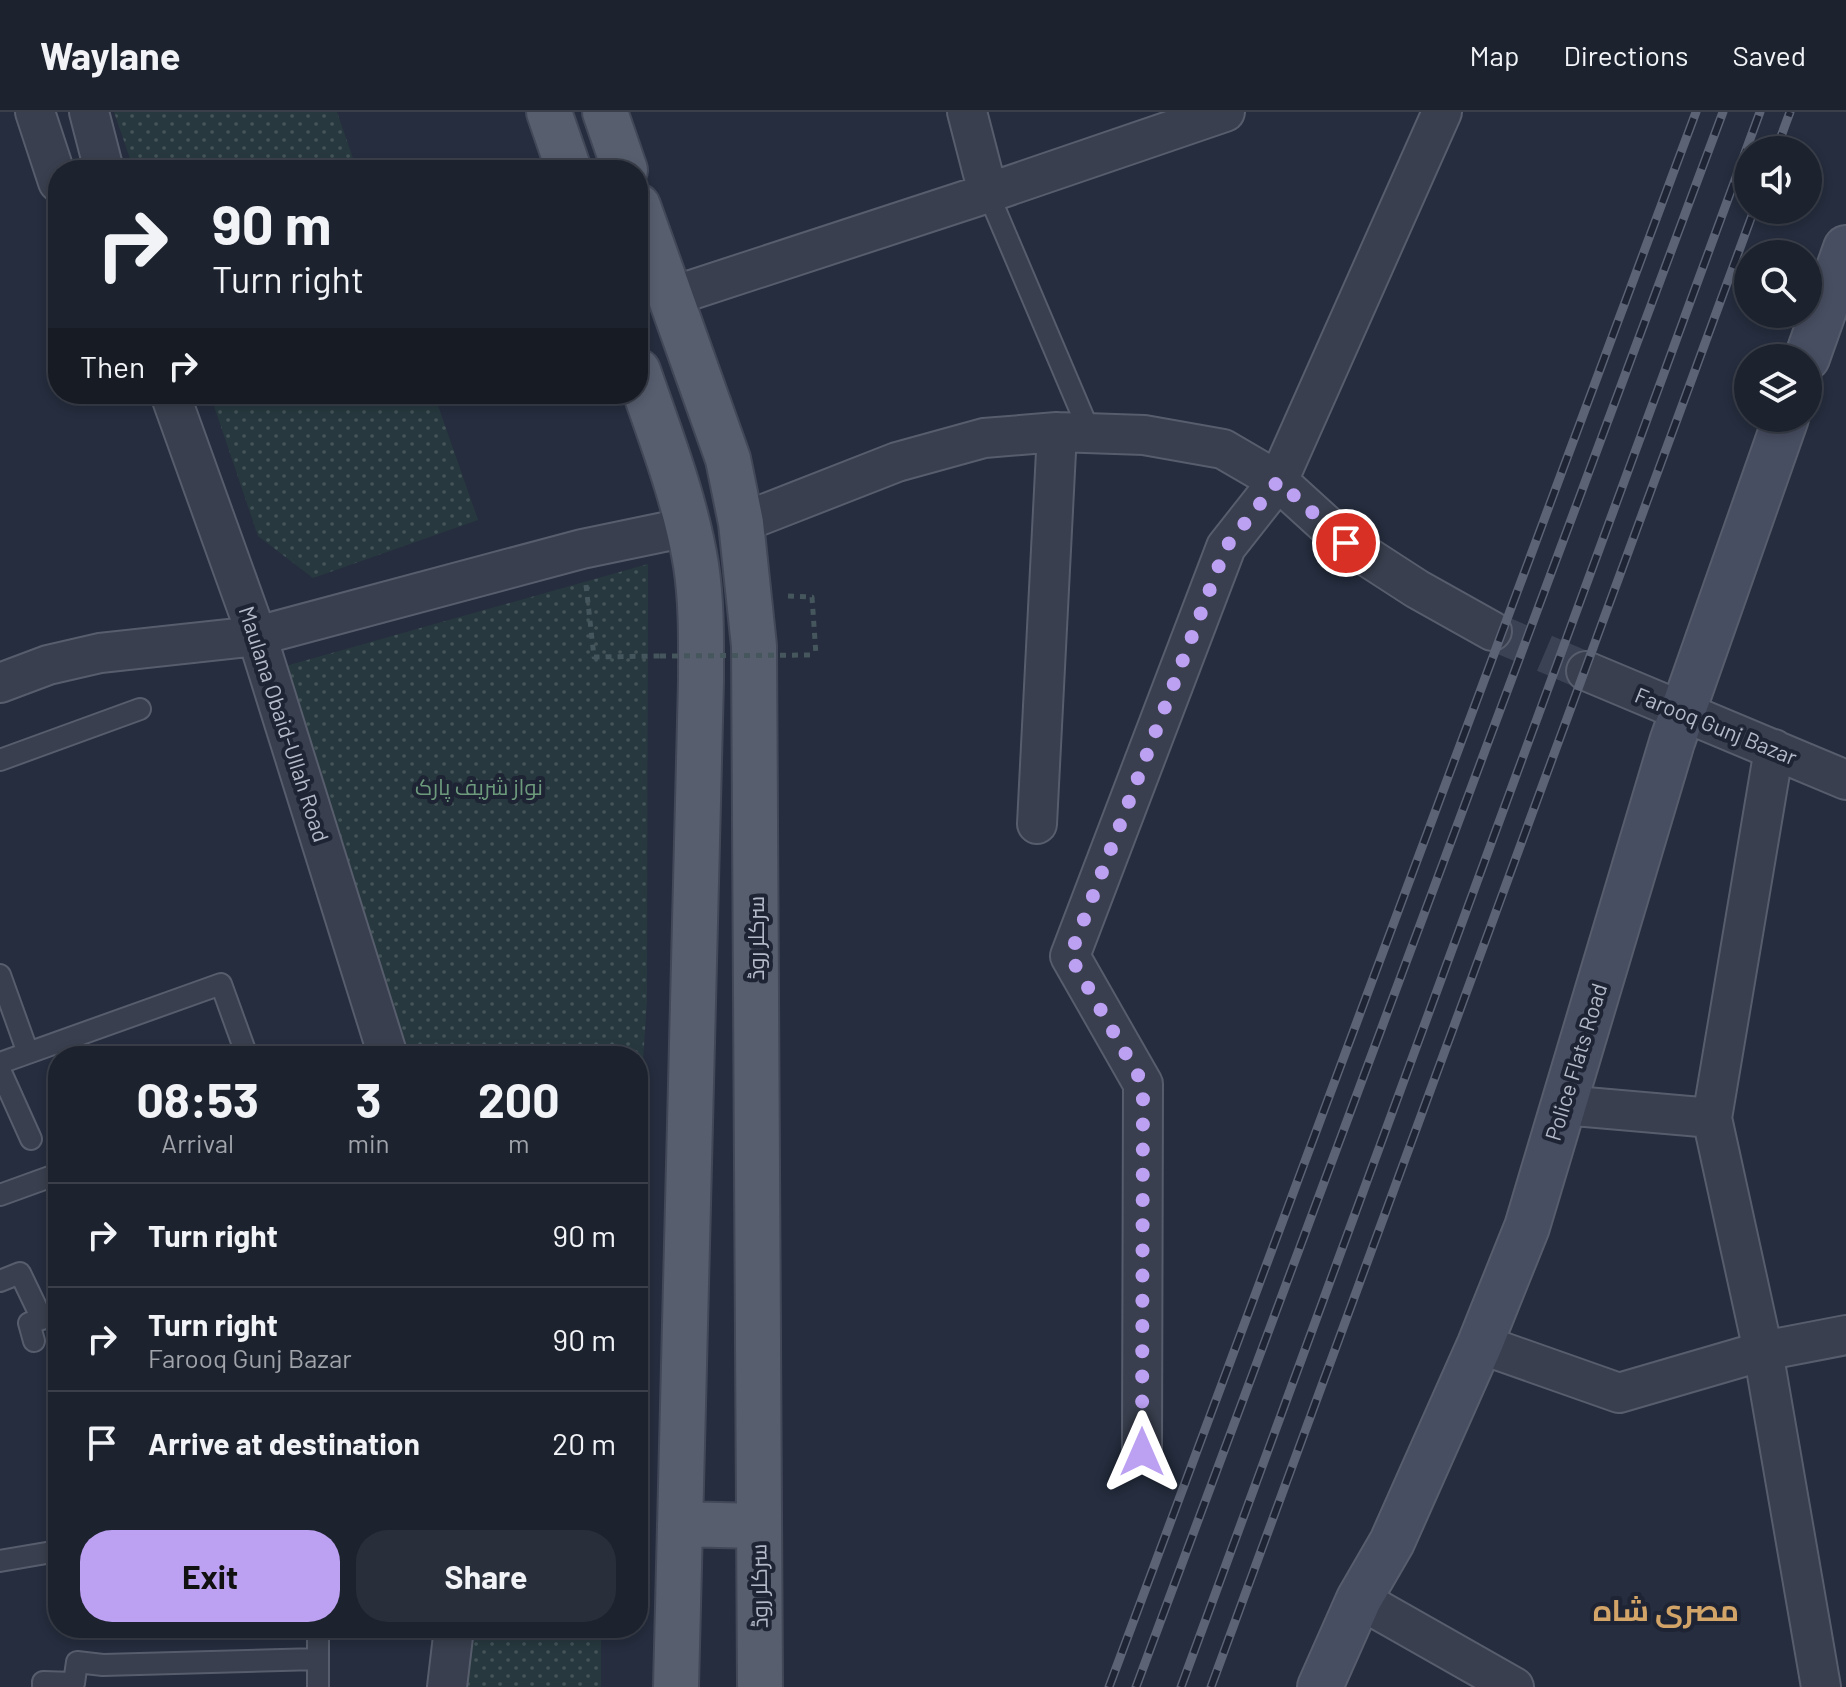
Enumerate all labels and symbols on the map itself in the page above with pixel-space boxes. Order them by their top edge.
pin [1312,509,1380,577]
street label: Maulana Obaid-Ullah Road [235,603,335,845]
street label: Farooq Gunj Bazar [1632,681,1801,769]
park label: نواز شریف پارک [415,773,543,802]
street label: سرکلر روڈ [742,896,769,980]
street label: Police Flats Road [1539,980,1611,1144]
position arrow [1100,1410,1184,1494]
street label: سرکلر روڈ [744,1544,773,1628]
district label: مصری شاہ [1593,1591,1739,1629]

